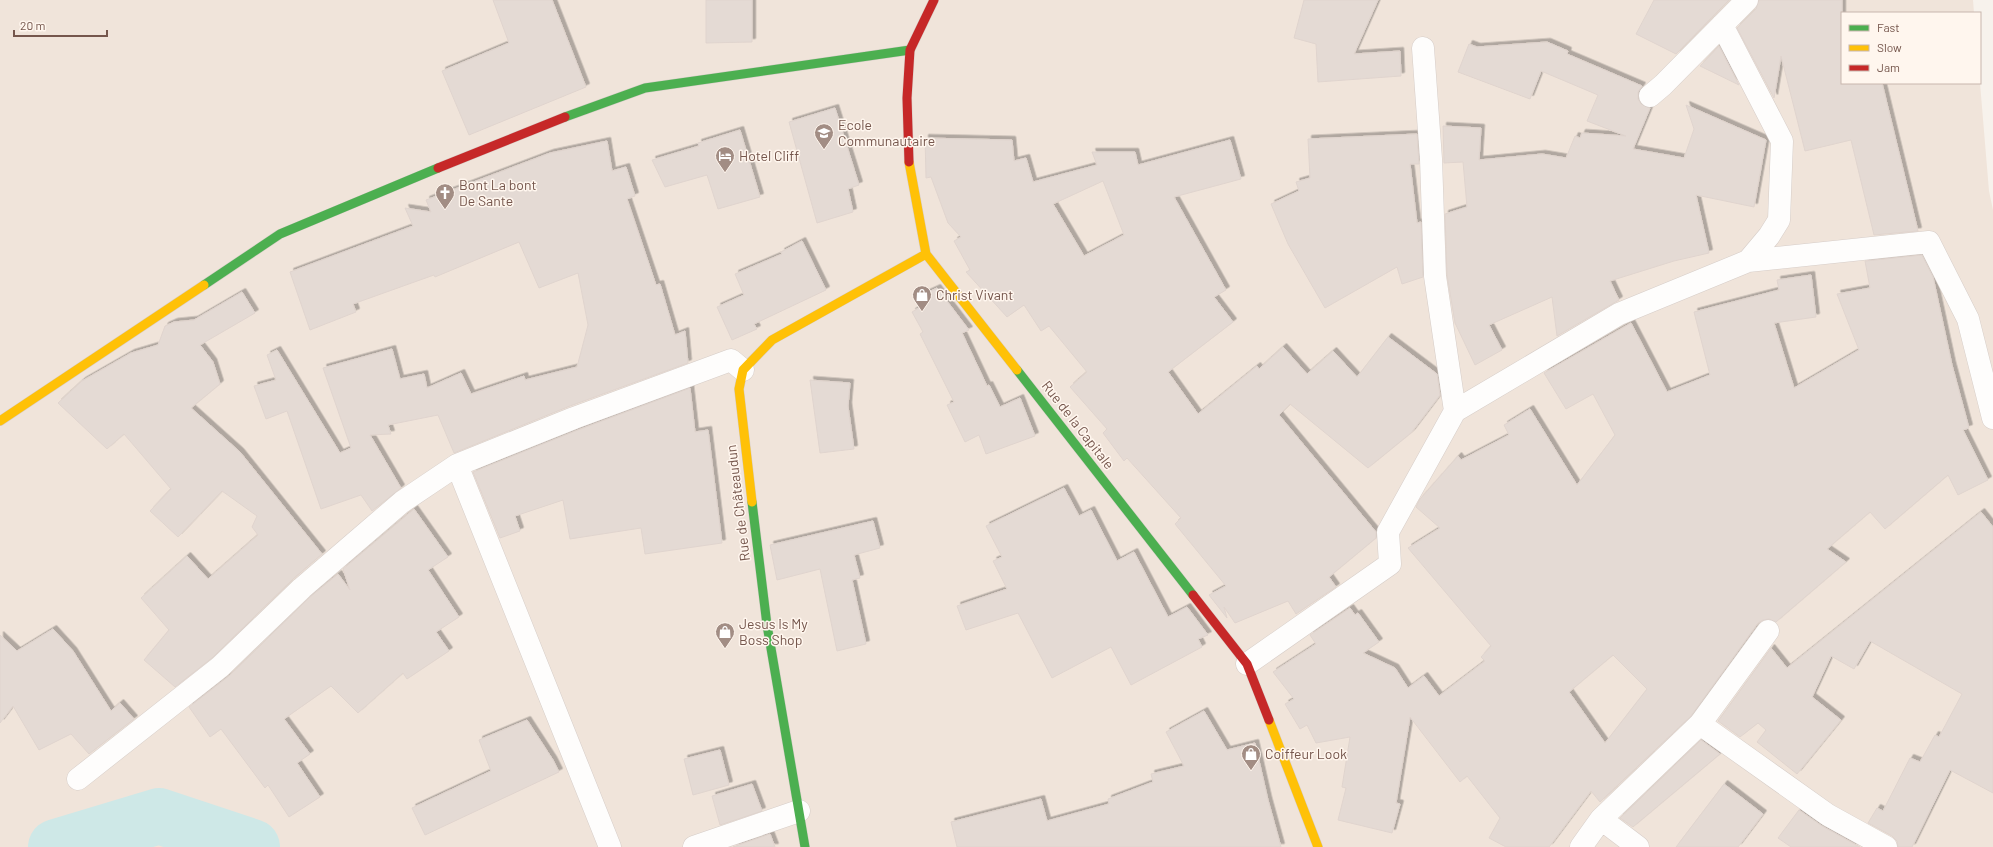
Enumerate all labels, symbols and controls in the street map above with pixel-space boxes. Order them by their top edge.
scale bar [14,12,107,38]
legend [1841,12,1981,84]
text: 20 m [20,18,46,32]
text: Fast [1877,20,1900,34]
text: Slow [1877,40,1902,54]
text: Jam [1877,60,1900,74]
place label: Ecole Communautaire [838,116,935,149]
school or university icon: Ecole Communautaire [813,122,835,150]
hotel icon: Hotel Cliff [714,145,736,173]
place label: Hotel Cliff [739,147,799,164]
place label: Bont La bont De Sante [459,176,537,209]
church icon: Bont La bont De Sante [434,182,456,210]
shop icon: Christ Vivant [911,284,933,312]
place label: Christ Vivant [936,286,1013,303]
street label: Rue de la Capitale [1039,377,1118,472]
street label: Rue de Châteaudun [722,444,753,562]
place label: Jesus Is My Boss Shop [739,615,808,648]
shop icon: Jesus Is My Boss Shop [714,621,736,649]
shop icon: Coiffeur Look [1240,743,1262,771]
place label: Coiffeur Look [1265,745,1347,762]

